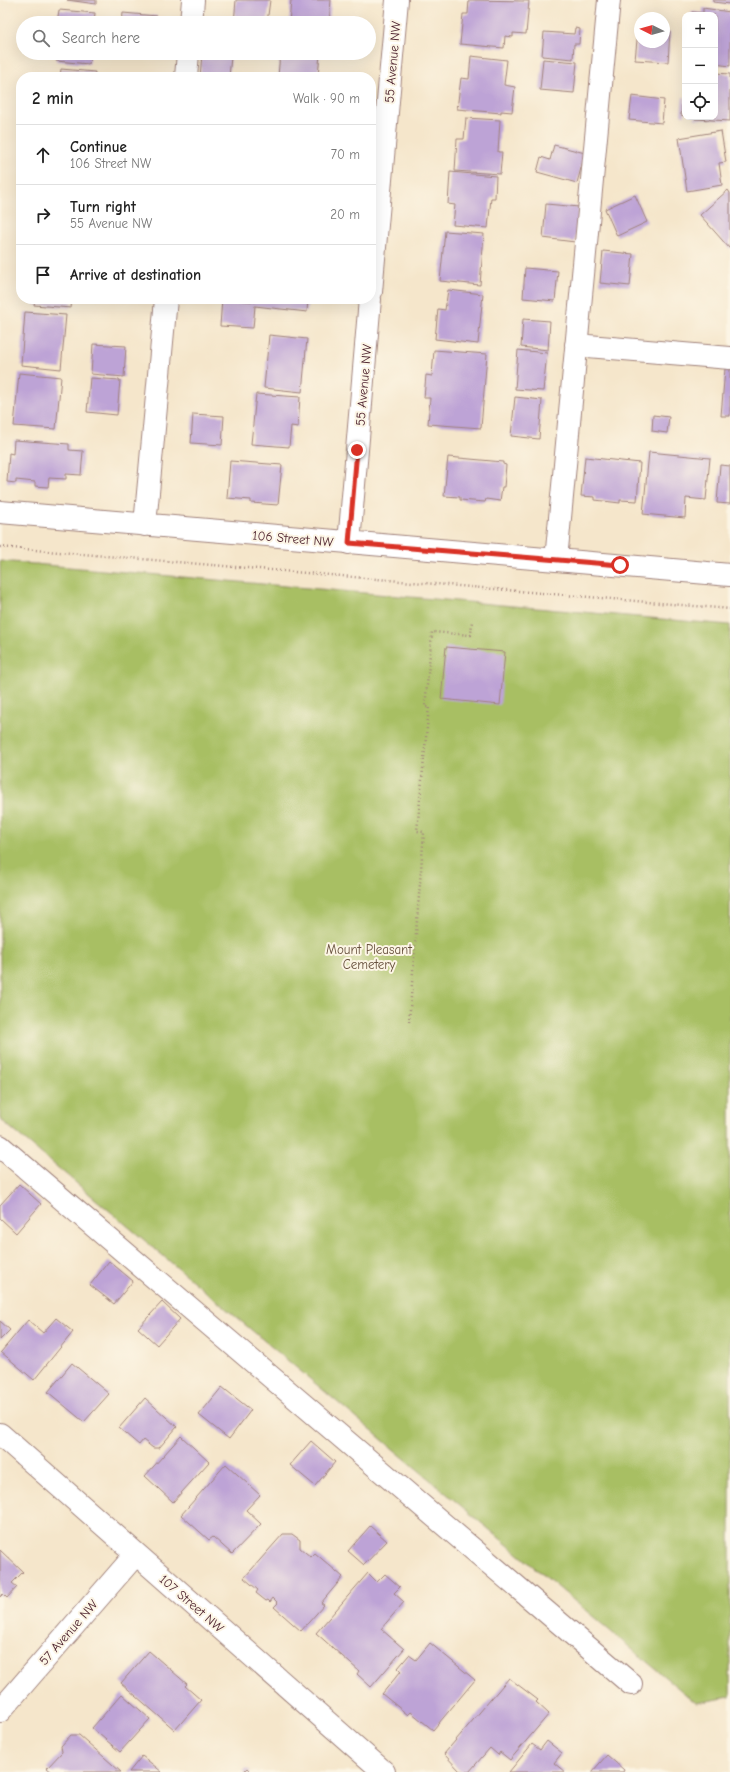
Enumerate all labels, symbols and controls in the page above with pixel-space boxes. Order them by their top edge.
north arrow [634,12,670,48]
map controls [682,12,718,120]
button: + [682,12,718,48]
search box [16,16,376,60]
street label: 55 Avenue NW [381,20,404,104]
icon: search [30,27,52,49]
text: Search here [62,29,140,47]
button: − [682,48,718,84]
button: locate [682,84,718,120]
text: 2 min [32,89,73,108]
text: Walk · 90 m [293,91,360,106]
text: Continue [70,138,127,156]
icon: ahead [32,144,54,166]
text: 70 m [331,147,360,162]
text: 106 Street NW [70,156,151,171]
text: Turn right [70,198,136,216]
icon: right [32,204,54,226]
text: 20 m [330,207,360,222]
text: 55 Avenue NW [70,216,152,231]
icon: arrive [32,264,54,286]
text: Arrive at destination [70,266,201,284]
street label: 55 Avenue NW [352,343,375,427]
route end [348,441,366,459]
street label: 106 Street NW [252,527,335,550]
route start [611,556,629,574]
park label: Mount Pleasant Cemetery [326,942,413,972]
street label: 107 Street NW [156,1571,227,1636]
street label: 57 Avenue NW [36,1596,101,1668]

